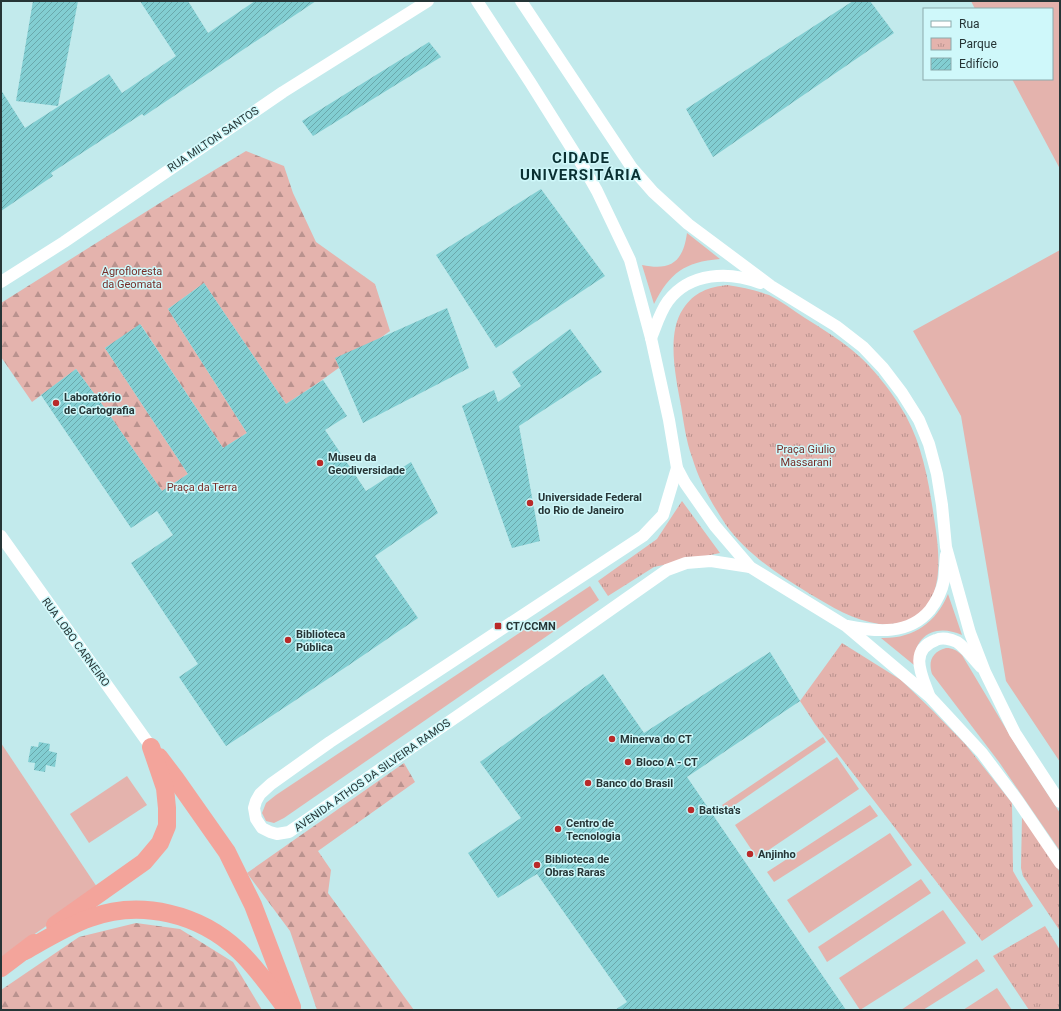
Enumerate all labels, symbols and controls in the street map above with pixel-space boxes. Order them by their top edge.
legend [923,8,1053,80]
text: Rua [959,17,980,31]
text: Parque [959,37,997,51]
text: Edifício [959,57,999,71]
street label: RUA MILTON SANTOS [165,104,262,175]
district label: CIDADE UNIVERSITÁRIA [520,149,642,184]
park label: Agrofloresta da Geomata [102,265,162,291]
place label: Laboratório de Cartografia [64,391,135,417]
marker: Laboratório de Cartografia [51,398,61,408]
park label: Praça Giulio Massarani [777,443,835,469]
place label: Museu da Geodiversidade [328,451,405,477]
marker: Museu da Geodiversidade [315,458,325,468]
park label: Praça da Terra [167,481,237,494]
place label: Universidade Federal do Rio de Janeiro [538,491,642,517]
marker: Universidade Federal do Rio de Janeiro [525,498,535,508]
street label: RUA LOBO CARNEIRO [39,595,112,689]
place label: CT/CCMN [506,620,556,633]
marker: CT/CCMN [493,621,503,631]
place label: Biblioteca Pública [296,628,346,654]
marker: Biblioteca Pública [283,635,293,645]
street label: AVENIDA ATHOS DA SILVEIRA RAMOS [292,716,453,835]
place label: Minerva do CT [620,733,692,746]
marker: Minerva do CT [607,734,617,744]
place label: Bloco A - CT [636,756,698,769]
marker: Bloco A - CT [623,757,633,767]
place label: Banco do Brasil [596,777,673,790]
marker: Banco do Brasil [583,778,593,788]
place label: Batista's [699,804,741,817]
marker: Batista's [686,805,696,815]
place label: Centro de Tecnologia [566,817,621,843]
marker: Centro de Tecnologia [553,824,563,834]
place label: Anjinho [758,848,796,861]
marker: Anjinho [745,849,755,859]
place label: Biblioteca de Obras Raras [545,853,609,879]
marker: Biblioteca de Obras Raras [532,860,542,870]

